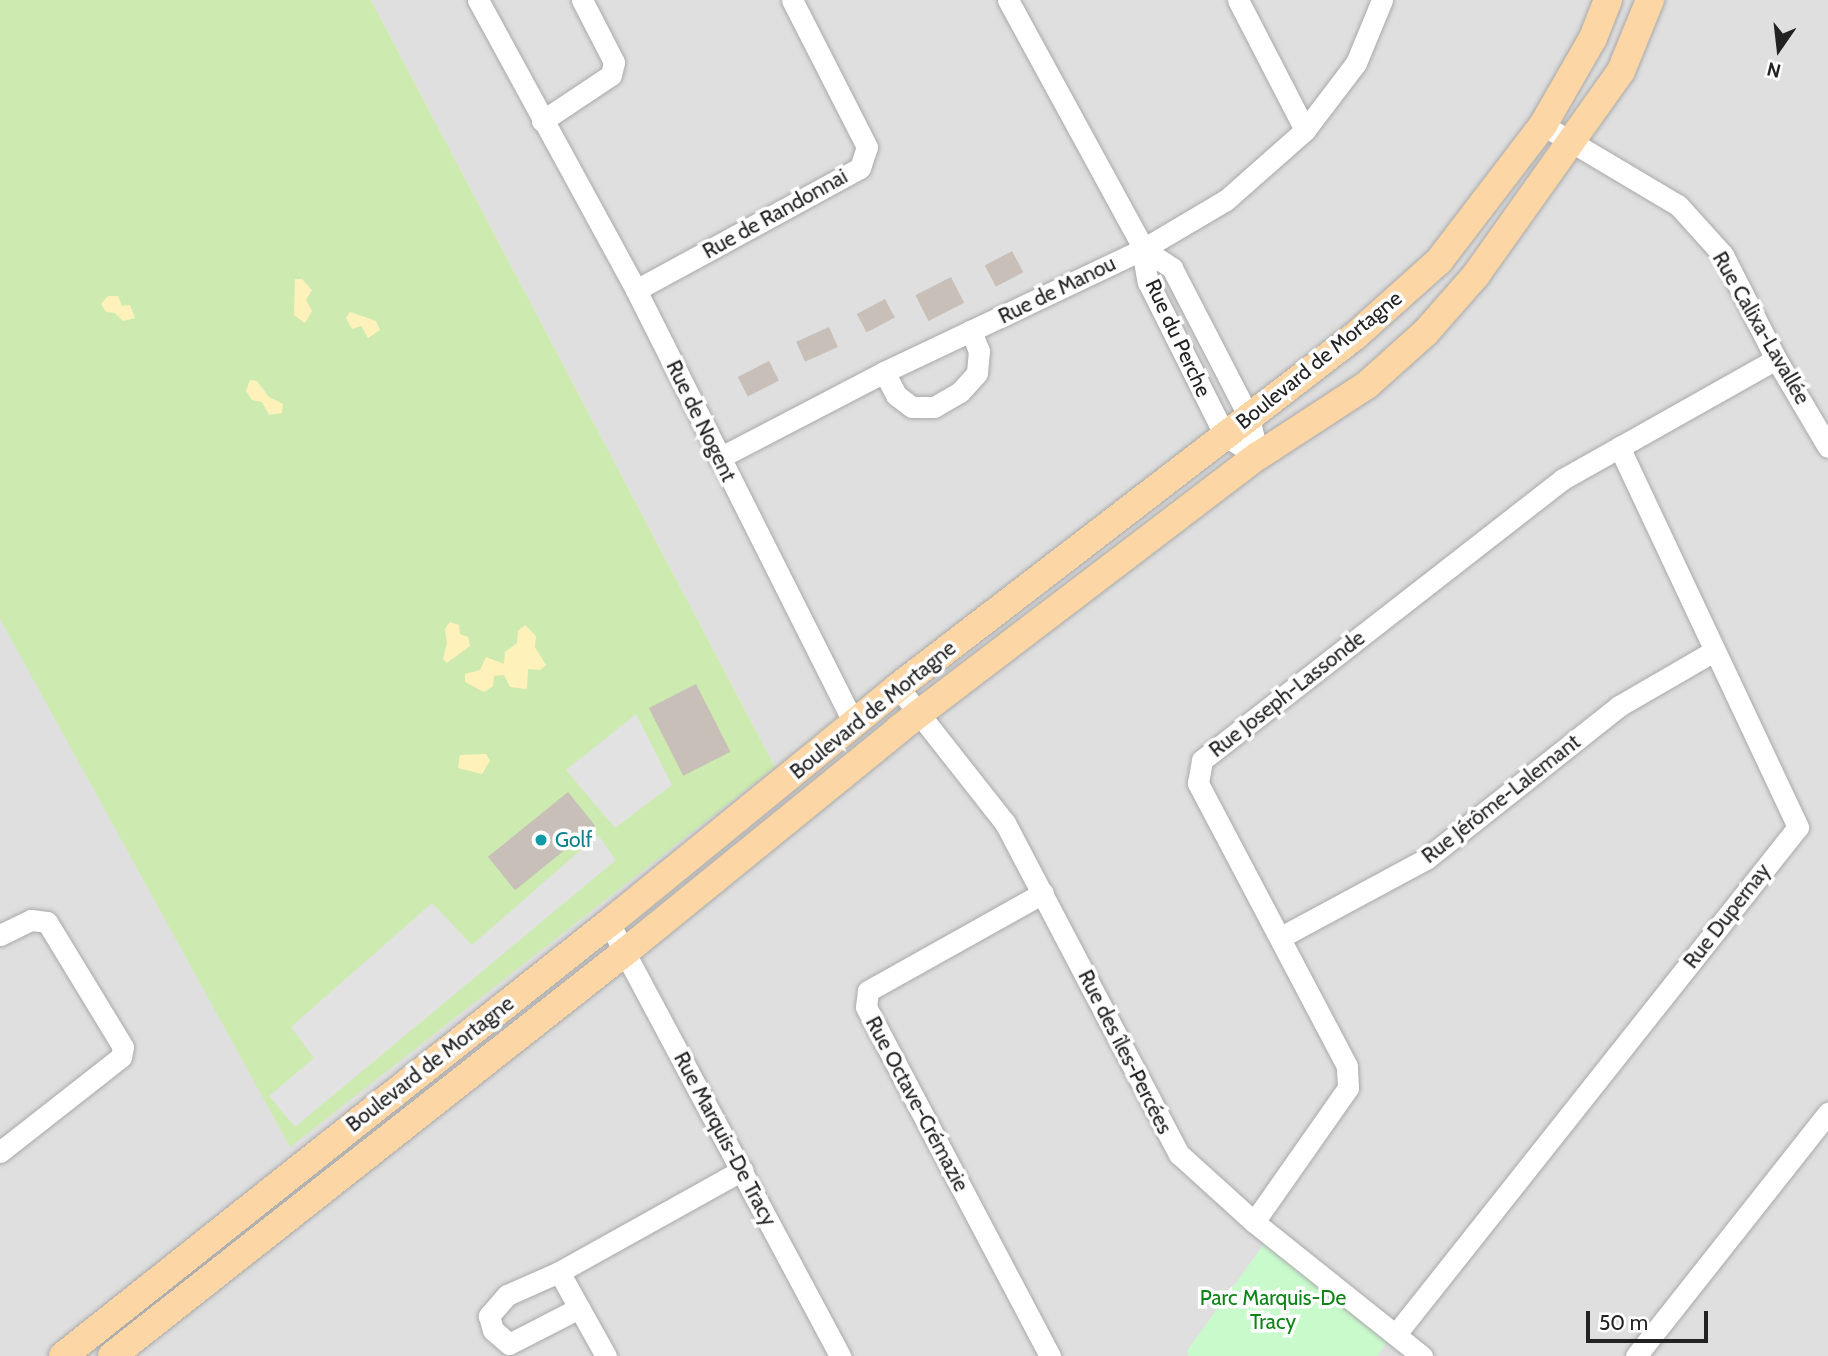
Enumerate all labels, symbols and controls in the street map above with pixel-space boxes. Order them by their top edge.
north arrow [1744,14,1814,84]
text: N [1764,57,1783,83]
street label: Rue de Randonnai [698,164,852,264]
street label: Rue Calixa-Lavallée [1707,247,1815,409]
street label: Rue de Manou [994,251,1120,329]
street label: Rue du Perche [1140,275,1216,401]
street label: Boulevard de Mortagne [1231,285,1407,435]
street label: Rue de Nogent [661,356,741,486]
street label: Rue Joseph-Lassonde [1204,625,1370,763]
street label: Boulevard de Mortagne [785,635,961,785]
street label: Rue Jérôme-Lalemant [1417,729,1585,869]
place label: Golf [555,827,592,853]
marker: Golf [533,832,549,848]
street label: Rue Dupernay [1678,859,1776,973]
street label: Rue des îles-Percées [1073,966,1177,1138]
street label: Boulevard de Mortagne [341,991,519,1137]
street label: Rue Octave-Crémazie [860,1012,974,1196]
street label: Rue Marquis-De Tracy [668,1048,782,1230]
park label: Parc Marquis-De Tracy [1200,1285,1346,1335]
scale bar [1590,1296,1713,1340]
text: 50 m [1599,1310,1648,1335]

